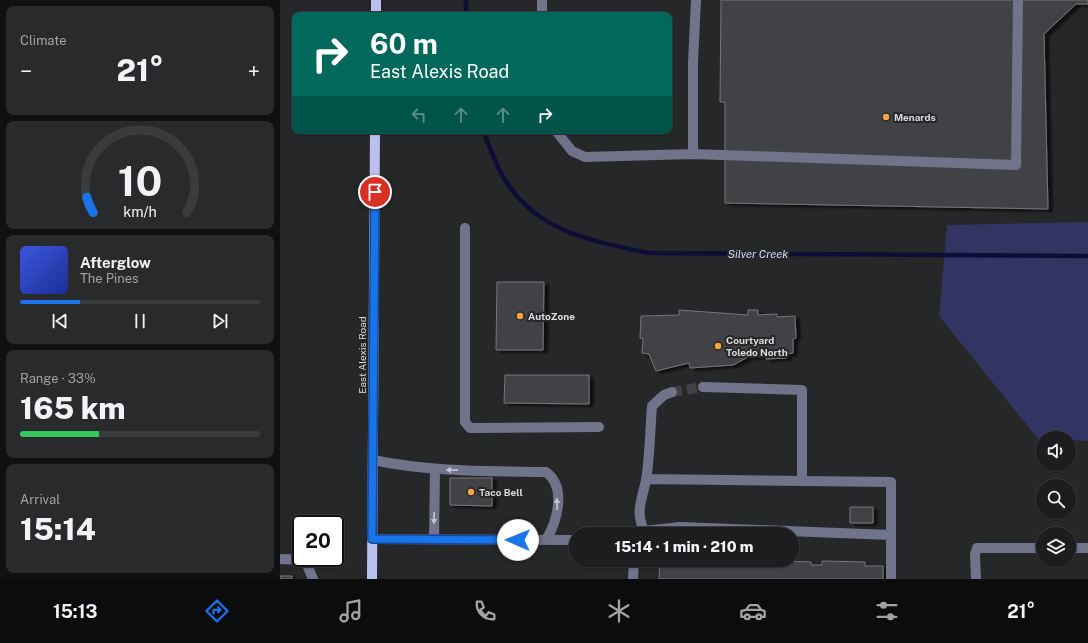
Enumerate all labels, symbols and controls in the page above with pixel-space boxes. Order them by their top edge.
text: 60 m [370,27,438,60]
icon: right [304,28,356,80]
text: Climate [20,33,67,48]
text: 21° [116,52,164,88]
text: − [20,58,32,84]
text: + [248,58,260,84]
text: East Alexis Road [370,61,509,82]
icon: left [408,104,430,126]
icon: ahead [450,104,472,126]
icon: ahead [492,104,514,126]
icon: right [534,104,556,126]
place label: Menards [894,111,936,123]
marker: Menards [881,112,891,122]
text: 10 [118,156,162,205]
pin [358,175,392,209]
icon: arrive [364,181,386,203]
text: km/h [123,202,157,219]
water label: Silver Creek [728,248,788,260]
text: Afterglow [80,254,151,271]
text: The Pines [80,271,139,286]
icon: previous [49,310,71,332]
icon: pause [129,310,151,332]
icon: next [209,310,231,332]
place label: AutoZone [528,310,575,322]
marker: AutoZone [515,311,525,321]
street label: East Alexis Road [356,316,368,394]
place label: Courtyard Toledo North [726,334,788,358]
marker: Courtyard Toledo North [713,341,723,351]
text: Range · 33% [20,371,96,386]
text: 165 km [20,390,126,426]
map controls [1036,431,1076,567]
button: sound [1036,431,1076,471]
one-way arrow [445,467,458,473]
button: search [1036,479,1076,519]
place label: Taco Bell [479,486,523,498]
marker: Taco Bell [466,487,476,497]
text: Arrival [20,492,60,507]
one-way arrow [554,497,560,510]
text: 15:14 [20,511,96,547]
one-way arrow [431,512,437,525]
speed limit sign: 20 [292,515,344,567]
position arrow [497,519,539,561]
button: layers [1036,527,1076,567]
text: 15:14 · 1 min · 210 m [615,538,753,555]
icon: directions [203,597,231,625]
icon: music [337,597,365,625]
icon: phone [471,597,499,625]
icon: climate [605,597,633,625]
icon: car [739,597,767,625]
icon: filters [873,597,901,625]
text: 15:13 [53,601,97,622]
text: 21° [1007,601,1035,622]

